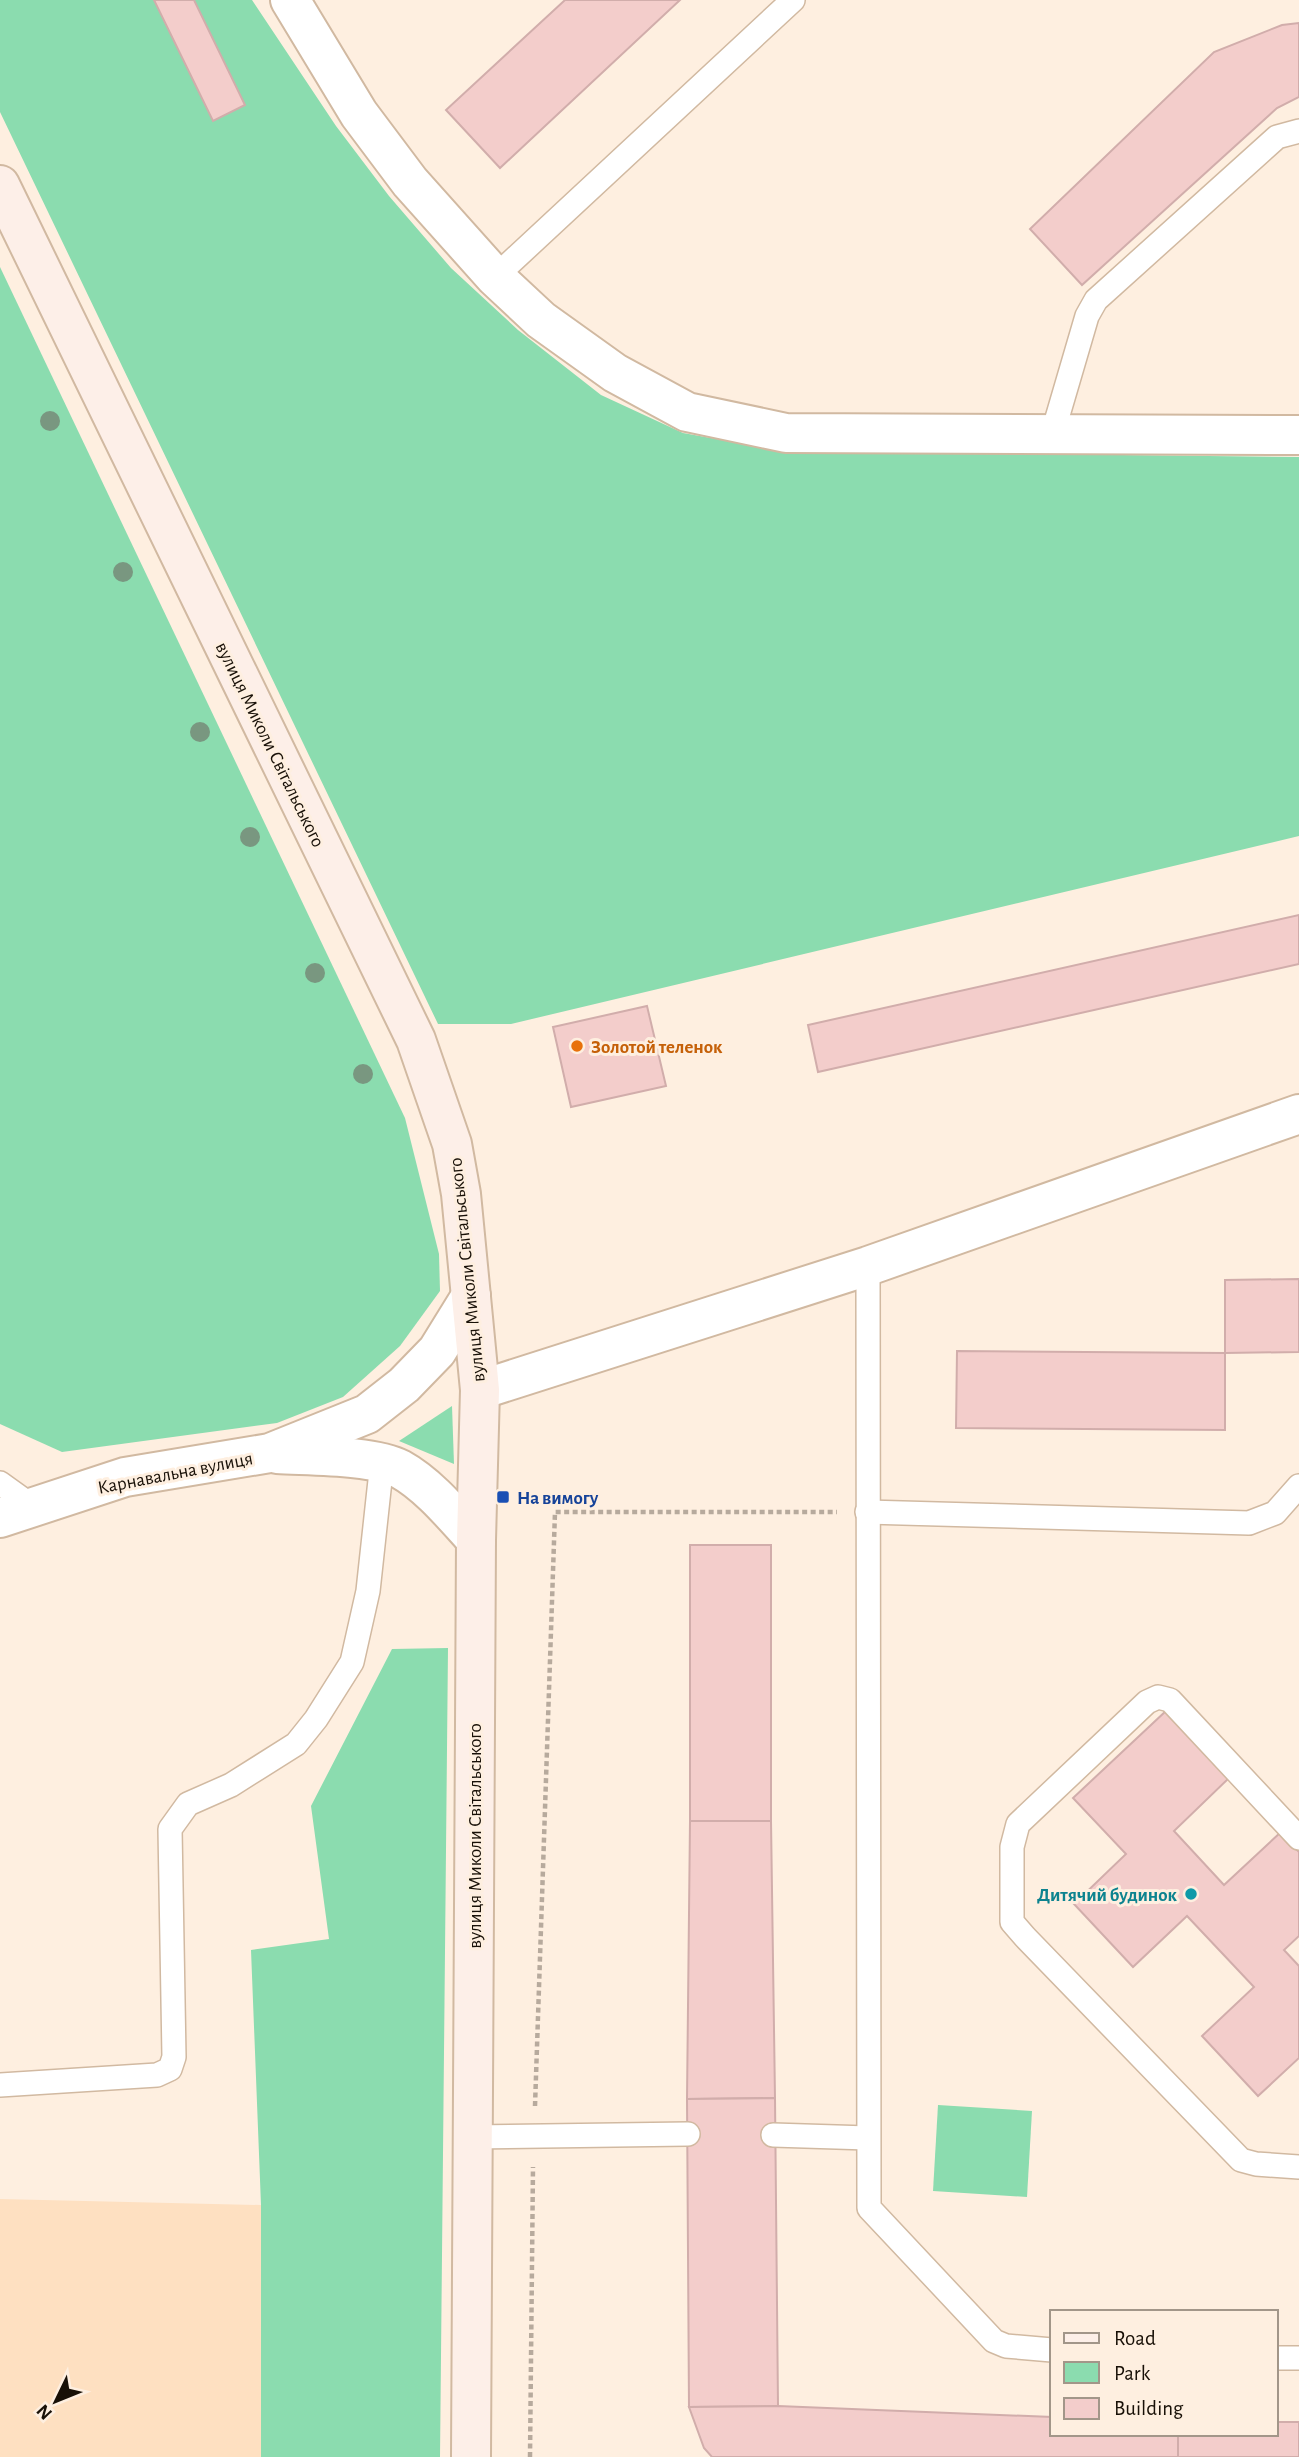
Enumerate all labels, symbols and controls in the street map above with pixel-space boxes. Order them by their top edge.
street label: вулиця Миколи Світальського [212,639,328,850]
marker: Золотой теленок [569,1038,585,1054]
place label: Золотой теленок [591,1038,723,1057]
street label: вулиця Миколи Світальського [446,1157,489,1383]
street label: Карнавальна вулиця [96,1449,255,1498]
marker: На вимогу [495,1489,511,1505]
place label: На вимогу [517,1489,599,1508]
street label: вулиця Миколи Світальського [466,1723,485,1949]
place label: Дитячий будинок [1037,1886,1178,1905]
marker: Дитячий будинок [1183,1886,1199,1902]
legend [1050,2310,1278,2436]
text: Road [1114,2328,1156,2349]
text: Park [1114,2363,1151,2384]
north arrow [21,2366,91,2436]
text: Building [1114,2398,1184,2419]
text: N [33,2400,56,2423]

